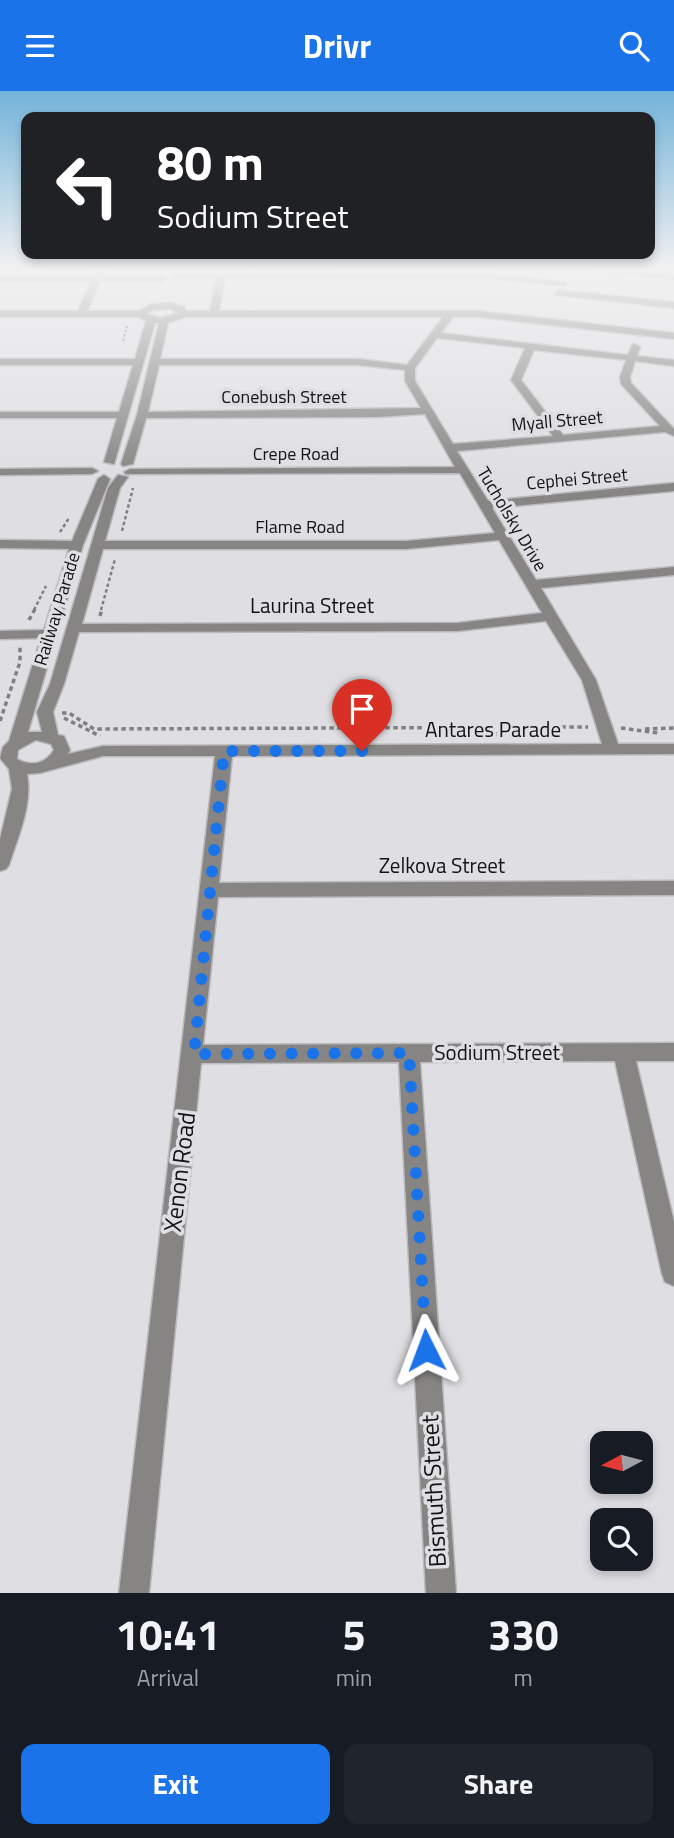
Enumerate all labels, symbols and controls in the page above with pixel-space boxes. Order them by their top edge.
text: Drivr [303,22,371,70]
icon: menu [21,27,59,65]
icon: search [615,27,653,65]
text: 80 m [157,124,264,199]
icon: left [42,140,133,231]
text: Sodium Street [157,192,348,240]
street label: Conebush Street [221,383,347,410]
street label: Myall Street [510,403,604,438]
street label: Crepe Road [253,440,339,467]
street label: Tucholsky Drive [471,461,554,576]
street label: Cephei Street [525,461,629,496]
street label: Flame Road [255,513,345,540]
street label: Railway Parade [27,549,87,669]
street label: Laurina Street [250,589,375,621]
pin [332,679,392,751]
icon: arrive [343,690,381,728]
street label: Antares Parade [425,713,561,745]
street label: Zelkova Street [379,849,506,881]
street label: Sodium Street [434,1036,560,1068]
street label: Xenon Road [154,1110,204,1234]
position arrow [389,1313,463,1387]
street label: Bismuth Street [411,1413,455,1568]
north arrow [590,1431,653,1495]
map controls [590,1431,653,1571]
button: search [590,1508,653,1571]
text: 10:41 [115,1602,220,1666]
text: 5 [342,1602,366,1666]
text: 330 [488,1602,558,1666]
text: Arrival [137,1660,199,1695]
text: min [336,1660,372,1695]
text: m [514,1660,533,1695]
button: Exit [21,1744,330,1824]
button: Share [344,1744,653,1824]

